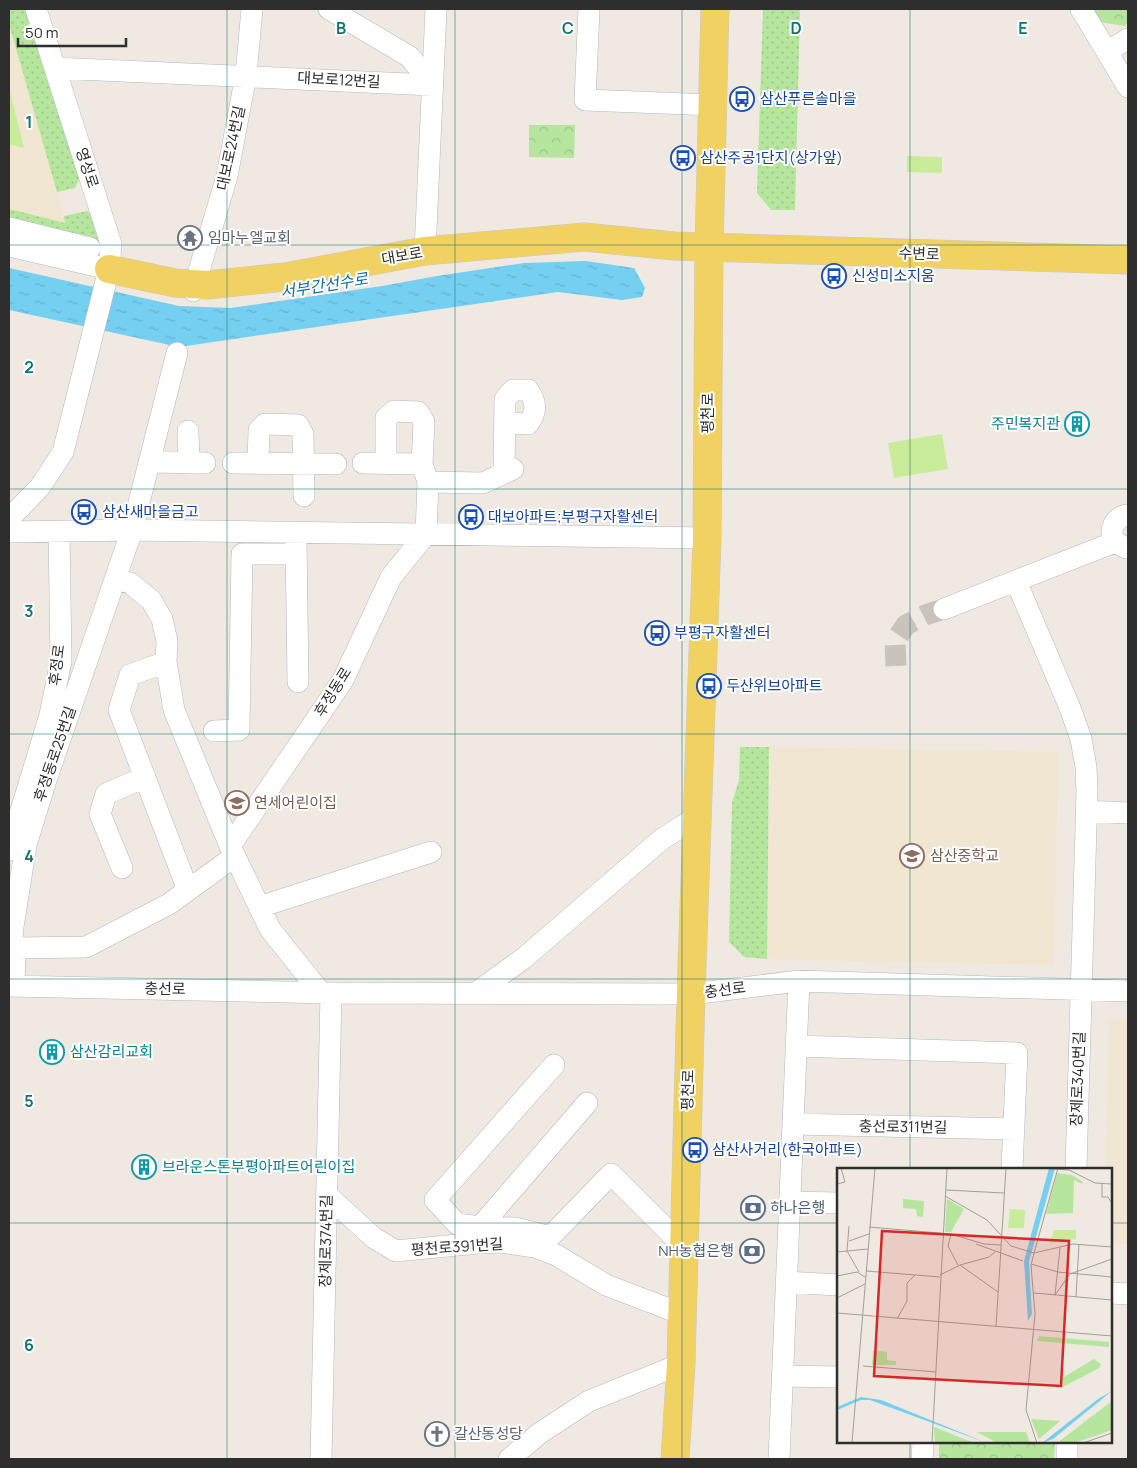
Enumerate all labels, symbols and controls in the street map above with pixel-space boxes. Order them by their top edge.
scale bar [18,15,125,47]
text: B [336,17,346,39]
text: C [562,17,574,39]
text: D [790,17,802,39]
text: E [1018,17,1028,39]
text: 50 m [25,22,59,43]
street label: 대보로12번길 [297,67,381,92]
bus stop icon: 삼산푸른솔마을 [729,86,755,112]
place label: 삼산푸른솔마을 [760,88,857,109]
street label: 대보로24번길 [211,104,250,192]
text: 1 [25,111,33,133]
street label: 영성로 [71,145,104,191]
bus stop icon: 삼산주공1단지(상가앞) [670,145,696,171]
place label: 삼산주공1단지(상가앞) [700,147,843,168]
temple icon: 임마누엘교회 [177,225,203,251]
place label: 임마누엘교회 [208,227,291,248]
street label: 대보로 [380,242,424,269]
street label: 수변로 [898,242,940,265]
bus stop icon: 신성미소지움 [821,263,847,289]
place label: 신성미소지움 [852,265,935,286]
water label: 서부간선수로 [279,267,371,303]
text: 2 [24,356,34,378]
street label: 평천로 [697,392,718,434]
building icon: 주민복지관 [1064,411,1090,437]
place label: 주민복지관 [991,413,1060,434]
bus stop icon: 삼산새마을금고 [71,499,97,525]
place label: 삼산새마을금고 [102,501,199,522]
bus stop icon: 대보아파트;부평구자활센터 [458,504,484,530]
place label: 대보아파트;부평구자활센터 [488,506,658,527]
text: 3 [24,600,34,622]
bus stop icon: 부평구자활센터 [644,620,670,646]
place label: 부평구자활센터 [674,622,771,643]
street label: 후정로 [44,643,69,687]
street label: 후정동로 [309,663,356,721]
bus stop icon: 두산위브아파트 [696,673,722,699]
place label: 두산위브아파트 [726,675,823,696]
street label: 후정동로25번길 [28,703,81,805]
school or university icon: 연세어린이집 [224,790,250,816]
place label: 연세어린이집 [254,792,337,813]
school or university icon: 삼산중학교 [899,843,925,869]
text: 4 [24,845,34,867]
place label: 삼산중학교 [930,845,999,866]
street label: 충선로 [703,977,747,1002]
street label: 충선로 [144,978,186,999]
street label: 장제로340번길 [1065,1031,1090,1127]
building icon: 삼산감리교회 [39,1039,65,1065]
place label: 삼산감리교회 [70,1041,153,1062]
street label: 평천로 [676,1069,699,1111]
text: 5 [24,1090,34,1112]
street label: 충선로311번길 [858,1115,948,1138]
bus stop icon: 삼산사거리(한국아파트) [682,1137,708,1163]
place label: 삼산사거리(한국아파트) [712,1139,863,1160]
building icon: 브라운스톤부평아파트어린이집 [131,1154,157,1180]
place label: 브라운스톤부평아파트어린이집 [162,1156,355,1177]
inset map [837,1168,1112,1443]
street label: 장제로374번길 [314,1194,337,1288]
bank icon: 하나은행 [740,1195,766,1221]
place label: 하나은행 [770,1197,825,1218]
street label: 평천로391번길 [410,1233,504,1260]
bank icon: NH농협은행 [739,1238,765,1264]
place label: NH농협은행 [658,1240,734,1261]
text: 6 [24,1334,34,1356]
church icon: 갈산동성당 [424,1421,450,1447]
place label: 갈산동성당 [454,1423,523,1444]

